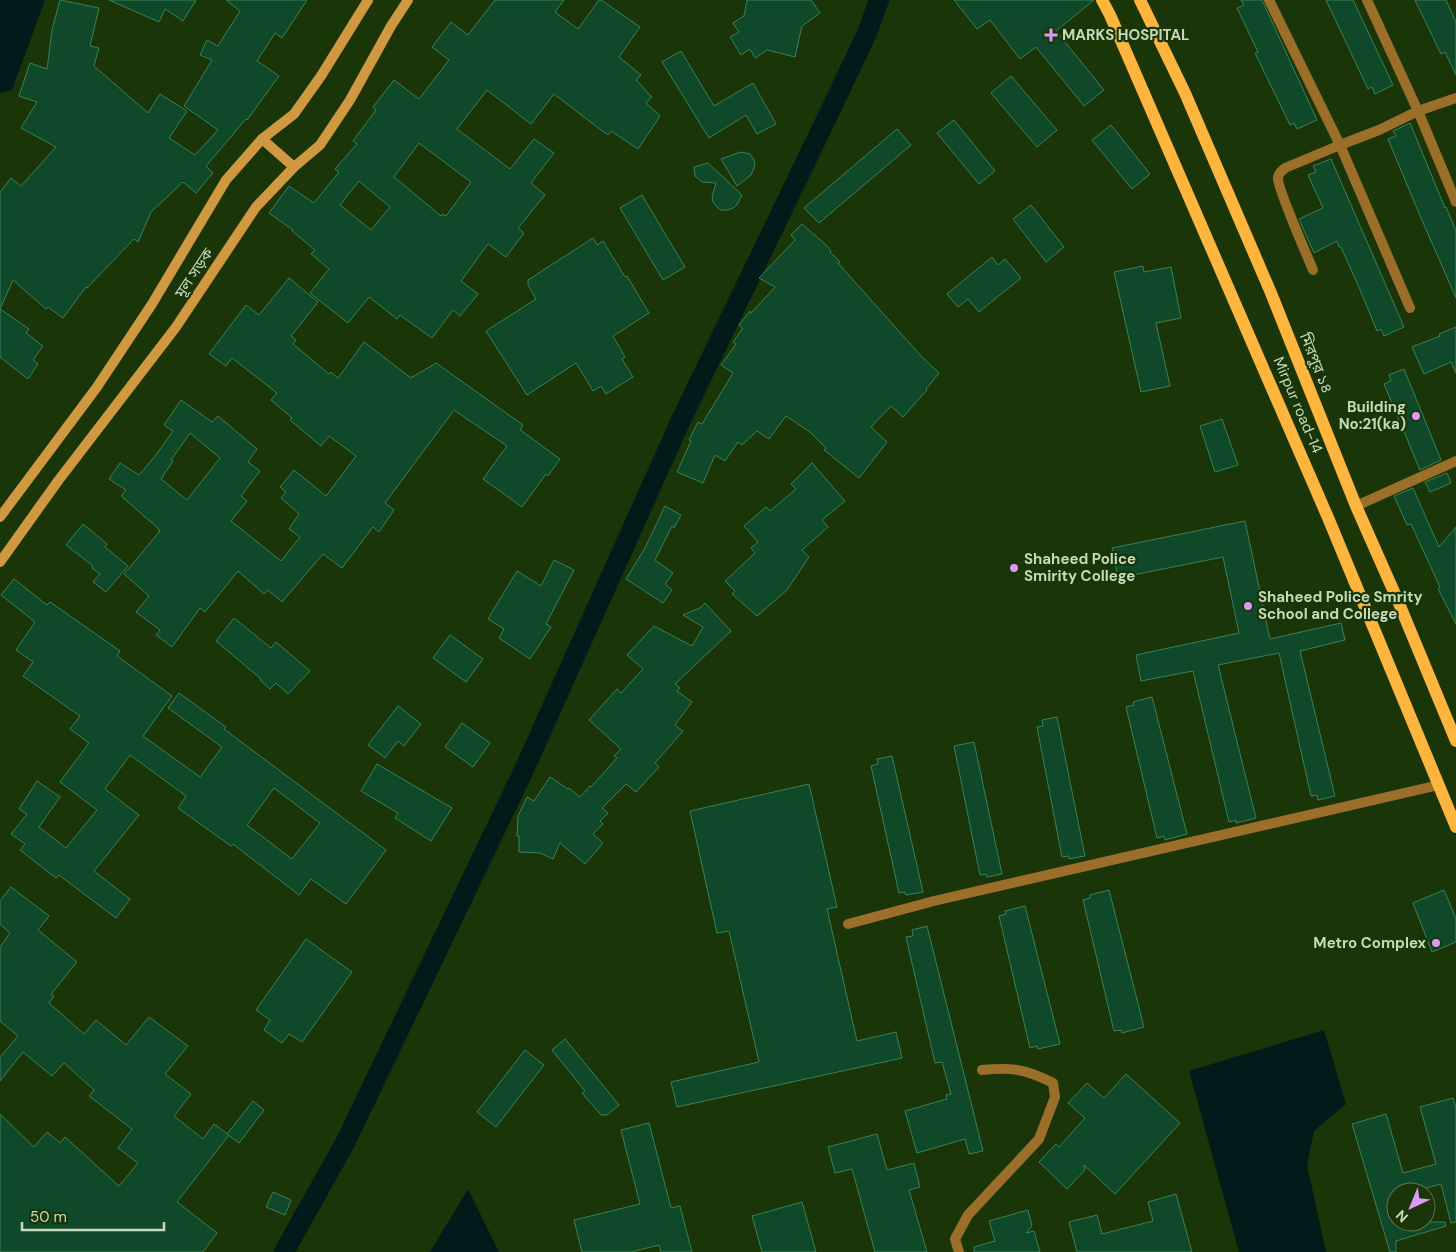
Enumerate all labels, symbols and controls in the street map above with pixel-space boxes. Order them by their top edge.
place label: MARKS HOSPITAL [1062,25,1189,45]
marker: MARKS HOSPITAL [1044,28,1058,42]
street label: মূল সড়ক [169,243,219,303]
street label: মিরপুর ১৪ [1294,329,1337,396]
street label: Mirpur road-14 [1269,354,1327,456]
place label: Building No:21(ka) [1339,397,1406,434]
marker: Building No:21(ka) [1410,410,1422,422]
place label: Shaheed Police Smirity College [1024,549,1136,586]
marker: Shaheed Police Smirity College [1008,562,1020,574]
place label: Shaheed Police Smrity School and College [1258,587,1423,624]
marker: Shaheed Police Smrity School and College [1242,600,1254,612]
place label: Metro Complex [1313,933,1426,953]
marker: Metro Complex [1430,937,1442,949]
north arrow [1386,1182,1436,1232]
scale bar [22,1200,165,1232]
text: N [1392,1206,1412,1226]
text: 50 m [30,1207,67,1227]

